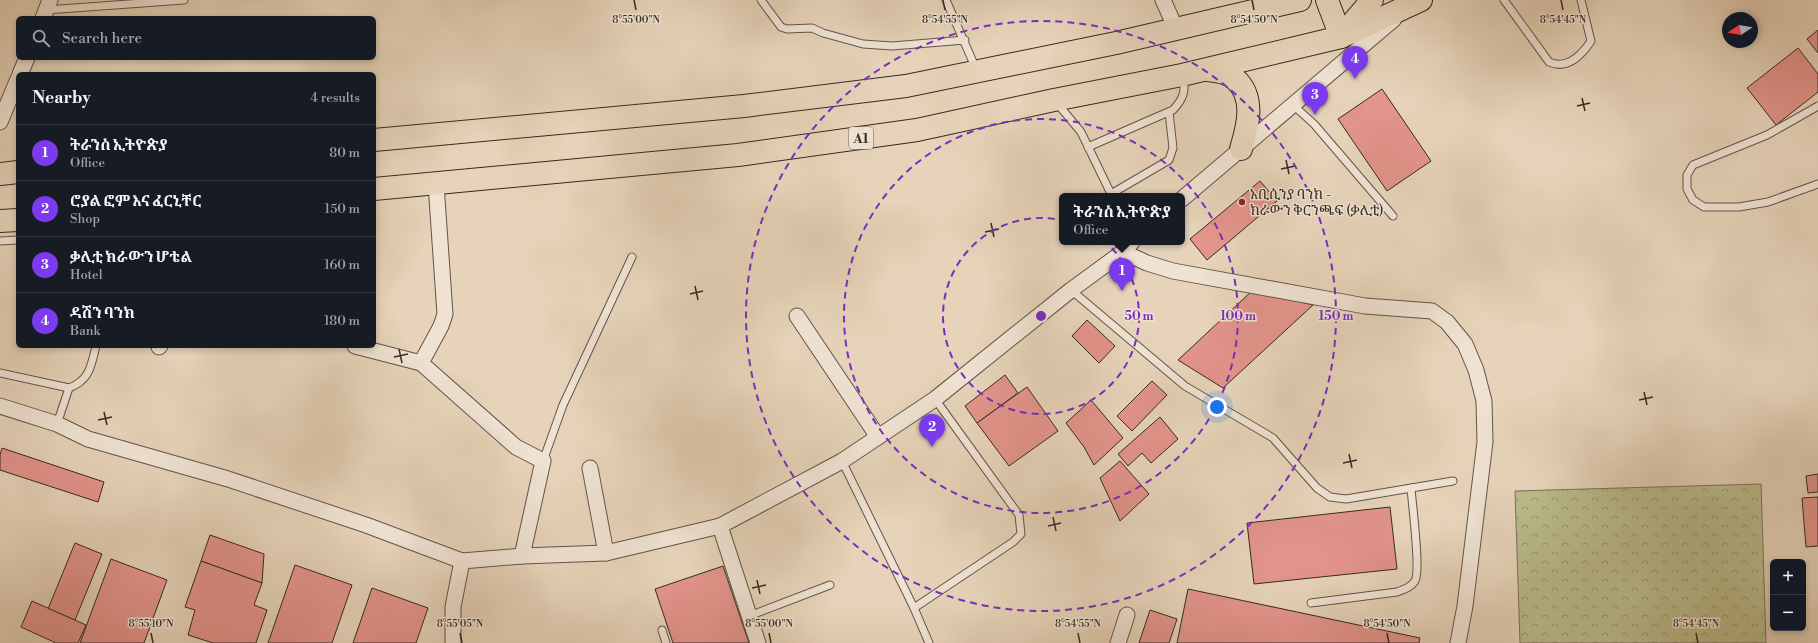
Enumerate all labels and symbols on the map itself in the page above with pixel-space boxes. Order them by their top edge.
north arrow [1722,12,1758,48]
text: 8°55'00"N [612,14,660,26]
text: 8°54'55"N [922,14,969,26]
text: 8°54'50"N [1230,14,1278,26]
text: 8°54'45"N [1540,14,1587,26]
pin: 4 [1342,46,1368,79]
pin: 3 [1302,82,1328,115]
road number: A1 [849,127,873,149]
place label: አቢሲንያ ባንክ - ክራውን ቅርንጫፍ (ቃሊቲ) [1250,186,1384,220]
marker: አቢሲንያ ባንክ - ክራውን ቅርንጫፍ (ቃሊቲ) [1237,197,1247,207]
pin: 1 [1109,258,1135,291]
centre of rings [1034,309,1048,323]
text: 50 m [1124,309,1154,324]
text: 100 m [1220,309,1256,324]
text: 150 m [1319,309,1353,324]
your location [1207,397,1227,417]
pin: 2 [919,414,945,447]
text: 8°55'10"N [128,618,174,630]
text: 8°55'05"N [437,618,484,630]
text: 8°55'00"N [745,618,793,630]
text: 8°54'55"N [1055,618,1102,630]
text: 8°54'50"N [1363,618,1411,630]
text: 8°54'45"N [1673,618,1720,630]

